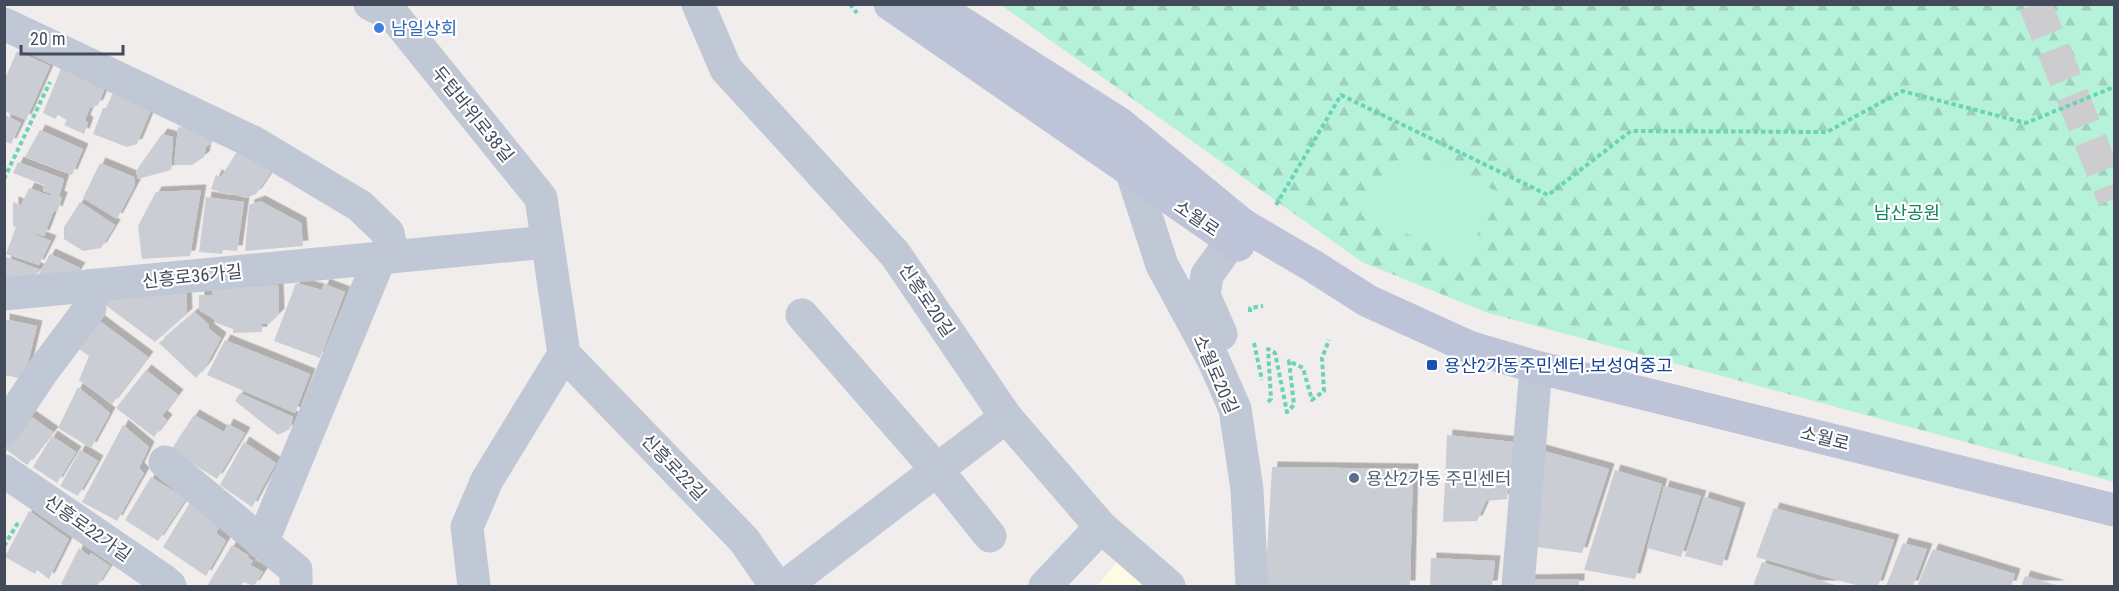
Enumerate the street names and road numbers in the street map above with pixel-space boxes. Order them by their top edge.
street label: 두텁바위로38길 [428,62,518,166]
street label: 소월로 [1171,195,1223,241]
street label: 신흥로20길 [895,259,959,341]
street label: 신흥로36가길 [141,260,243,292]
street label: 소월로20길 [1189,331,1243,417]
street label: 소월로 [1798,422,1852,454]
street label: 신흥로22길 [637,429,711,505]
street label: 신흥로22가길 [41,491,135,565]

